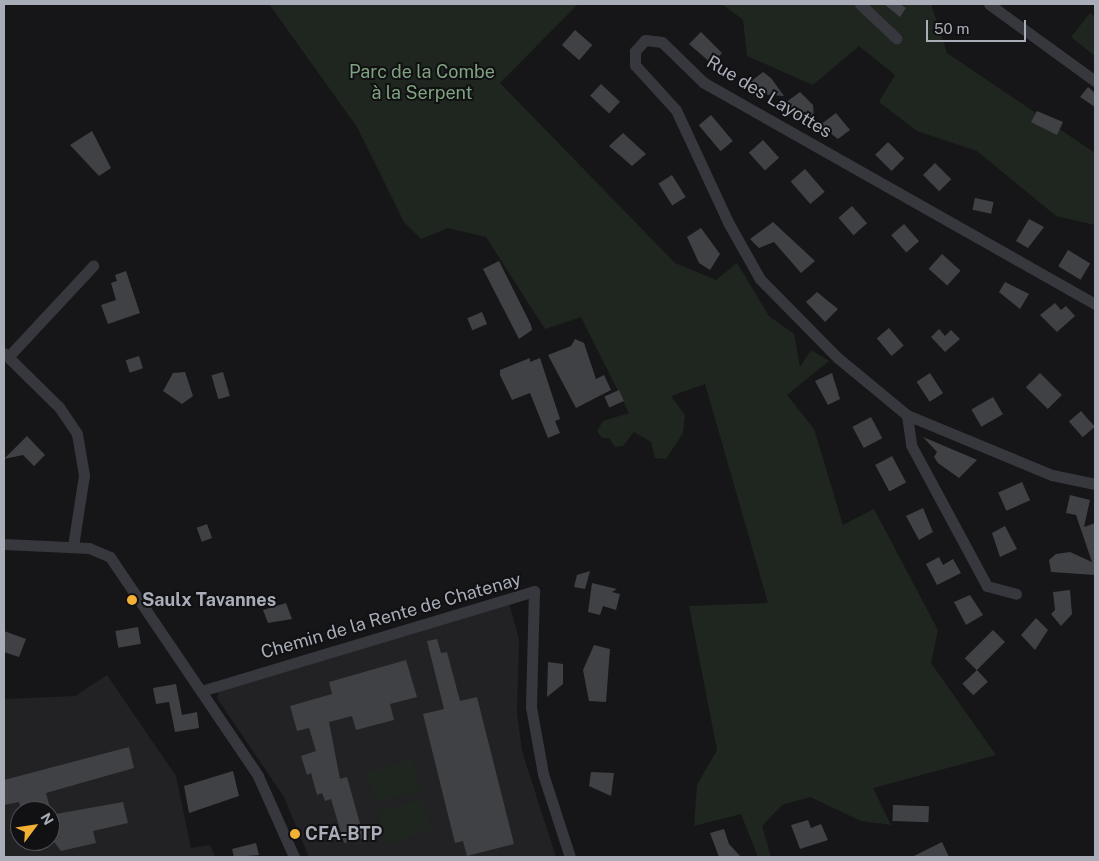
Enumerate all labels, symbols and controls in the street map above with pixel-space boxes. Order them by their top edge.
scale bar [929,10,1029,42]
text: 50 m [934,20,969,37]
street label: Rue des Layottes [702,51,836,143]
park label: Parc de la Combe à la Serpent [349,62,495,104]
street label: Chemin de la Rente de Chatenay [258,568,524,664]
place label: Saulx Tavannes [142,589,276,611]
marker: Saulx Tavannes [126,594,138,606]
north arrow [10,801,60,851]
text: N [37,810,57,828]
place label: CFA-BTP [305,823,382,845]
marker: CFA-BTP [289,828,301,840]

